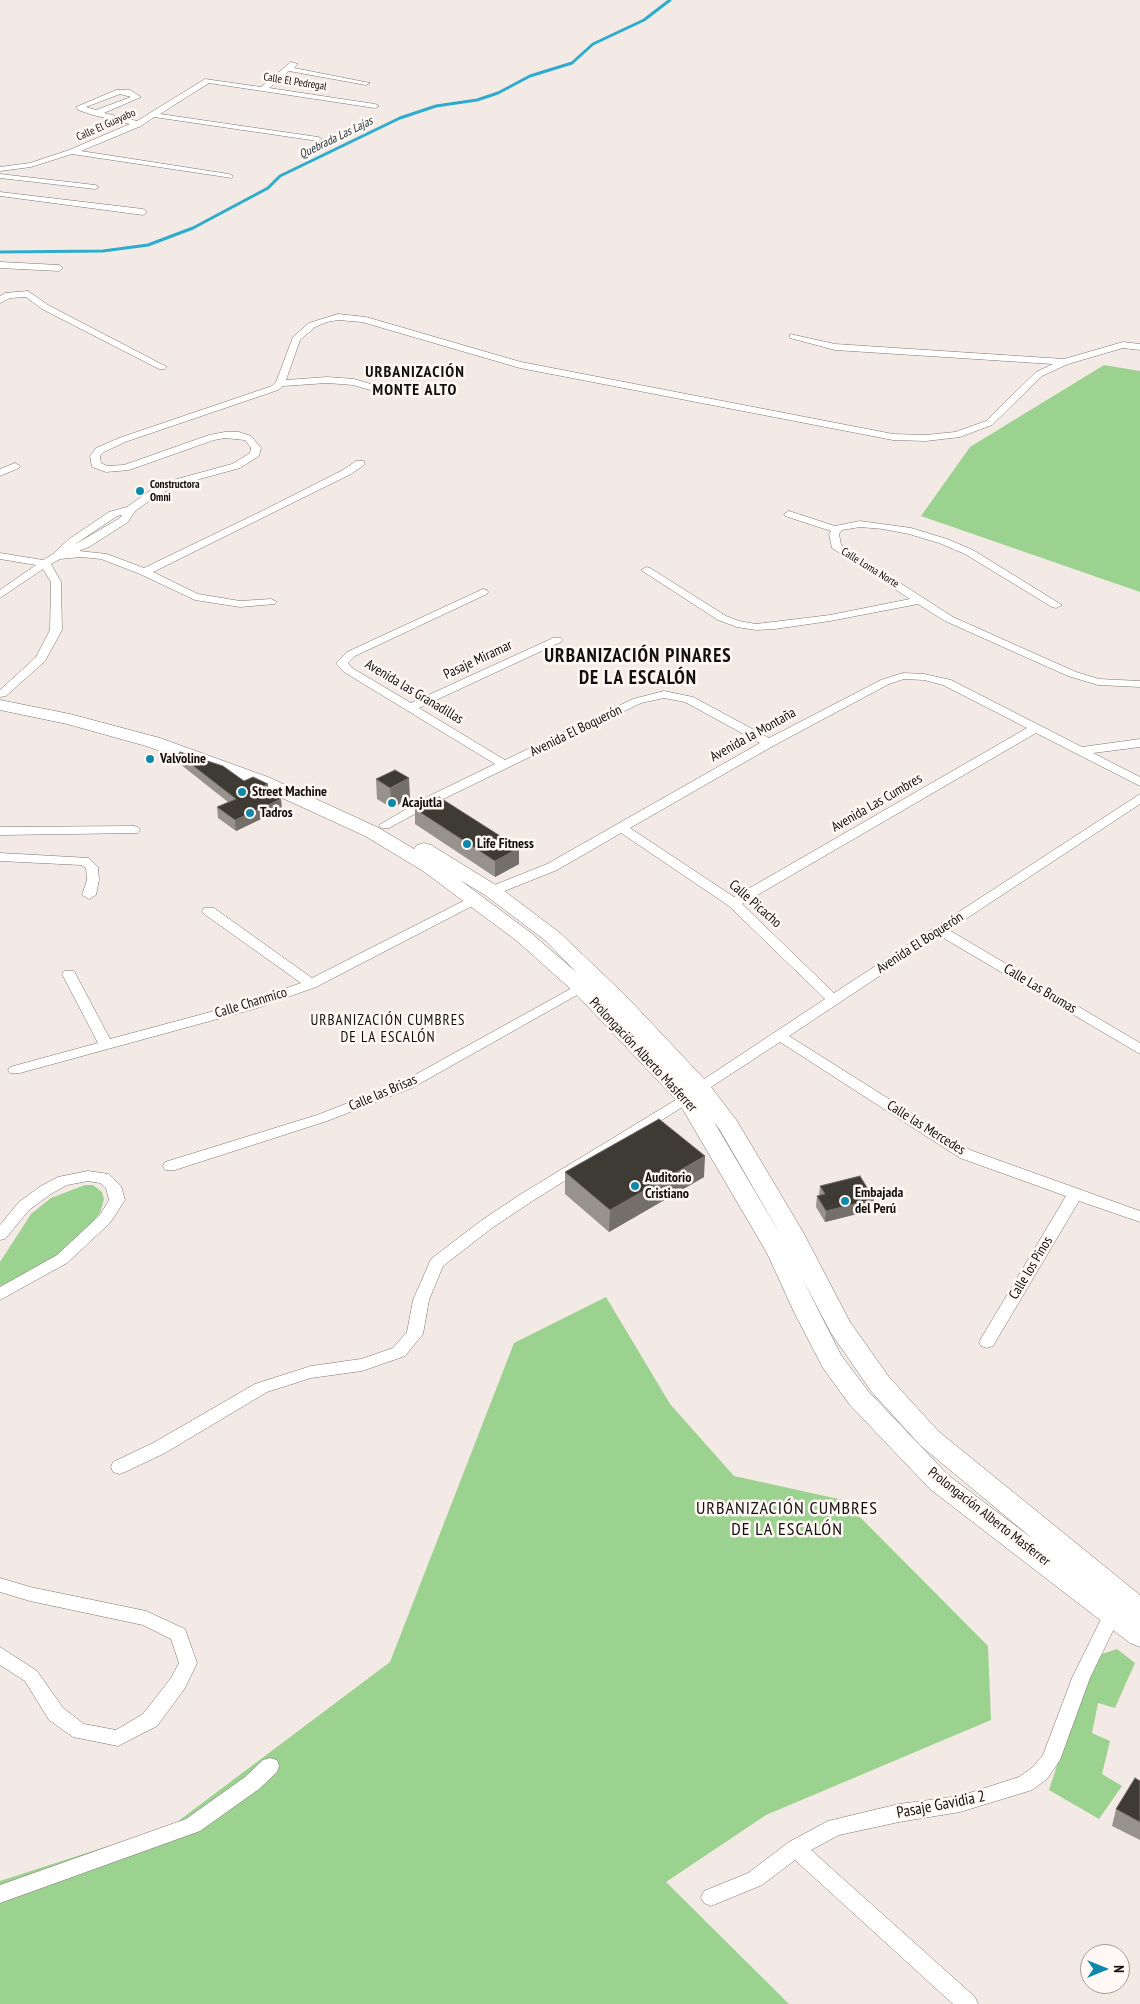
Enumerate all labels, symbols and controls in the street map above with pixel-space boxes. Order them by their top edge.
street label: Calle El Pedregal [262,70,328,94]
street label: Calle El Guayabo [74,106,138,144]
water label: Quebrada Las Lajas [297,114,375,162]
district label: URBANIZACIÓN MONTE ALTO [364,362,466,400]
place label: Constructora Omni [150,478,199,504]
marker: Constructora Omni [134,485,146,497]
street label: Calle Loma Norte [839,545,901,591]
street label: Pasaje Miramar [441,637,515,683]
district label: URBANIZACIÓN PINARES DE LA ESCALÓN [542,646,734,690]
street label: Avenida las Granadillas [362,656,466,728]
street label: Avenida El Boquerón [527,702,625,760]
street label: Avenida la Montaña [707,705,799,765]
place label: Valvoline [160,751,206,767]
marker: Valvoline [144,753,156,765]
street label: Avenida Las Cumbres [829,770,925,836]
place label: Street Machine [252,784,327,800]
marker: Street Machine [236,786,248,798]
place label: Acajutla [402,795,442,811]
marker: Acajutla [386,797,398,809]
place label: Tadros [260,805,293,821]
marker: Tadros [244,807,256,819]
place label: Life Fitness [477,836,534,852]
marker: Life Fitness [461,838,473,850]
street label: Calle Picacho [725,877,785,931]
street label: Avenida El Boquerón [873,909,967,977]
street label: Calle Las Brumas [1001,961,1079,1017]
street label: Calle Chanmico [213,984,289,1022]
street label: Prolongación Alberto Masferrer [586,994,700,1116]
district label: URBANIZACIÓN CUMBRES DE LA ESCALÓN [308,1012,468,1047]
street label: Calle las Brisas [346,1071,420,1115]
street label: Calle las Mercedes [884,1097,968,1159]
place label: Auditorio Cristiano [645,1170,691,1202]
marker: Auditorio Cristiano [629,1180,641,1192]
place label: Embajada del Perú [855,1185,903,1218]
marker: Embajada del Perú [839,1195,851,1207]
street label: Calle los Pinos [1006,1234,1056,1302]
street label: Prolongación Alberto Masferrer [924,1464,1054,1570]
district label: URBANIZACIÓN CUMBRES DE LA ESCALÓN [693,1498,881,1540]
street label: Pasaje Gavidia 2 [895,1787,987,1823]
north arrow [1080,1944,1130,1994]
text: N [1110,1965,1128,1973]

